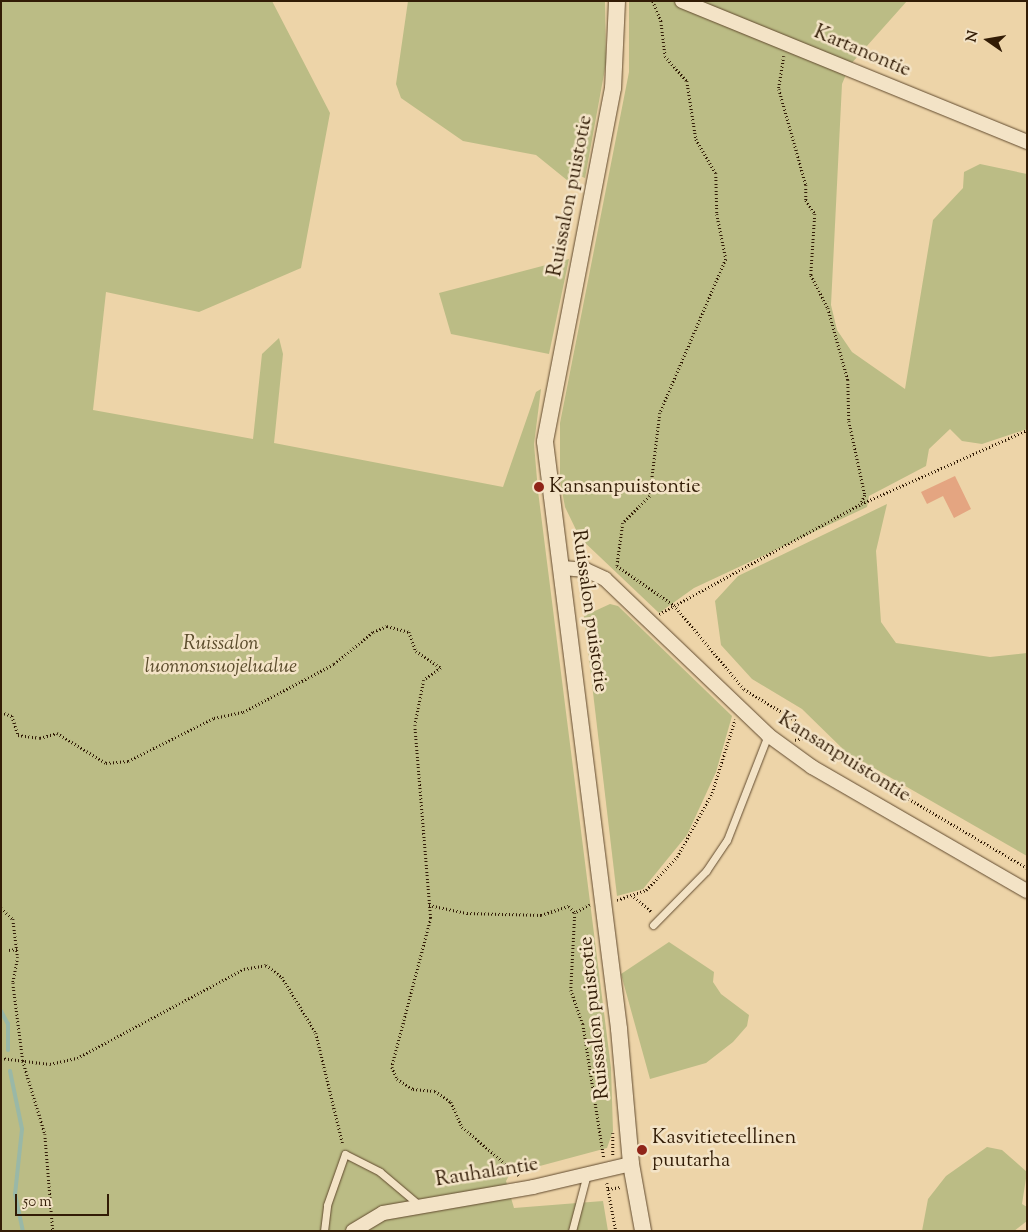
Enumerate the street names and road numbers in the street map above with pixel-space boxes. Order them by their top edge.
street label: Kartanontie [810,21,914,83]
street label: Ruissalon puistotie [544,113,598,279]
street label: Ruissalon puistotie [566,528,612,694]
street label: Kansanpuistontie [773,708,915,808]
street label: Ruissalon puistotie [574,935,616,1101]
street label: Rauhalantie [434,1153,540,1193]

